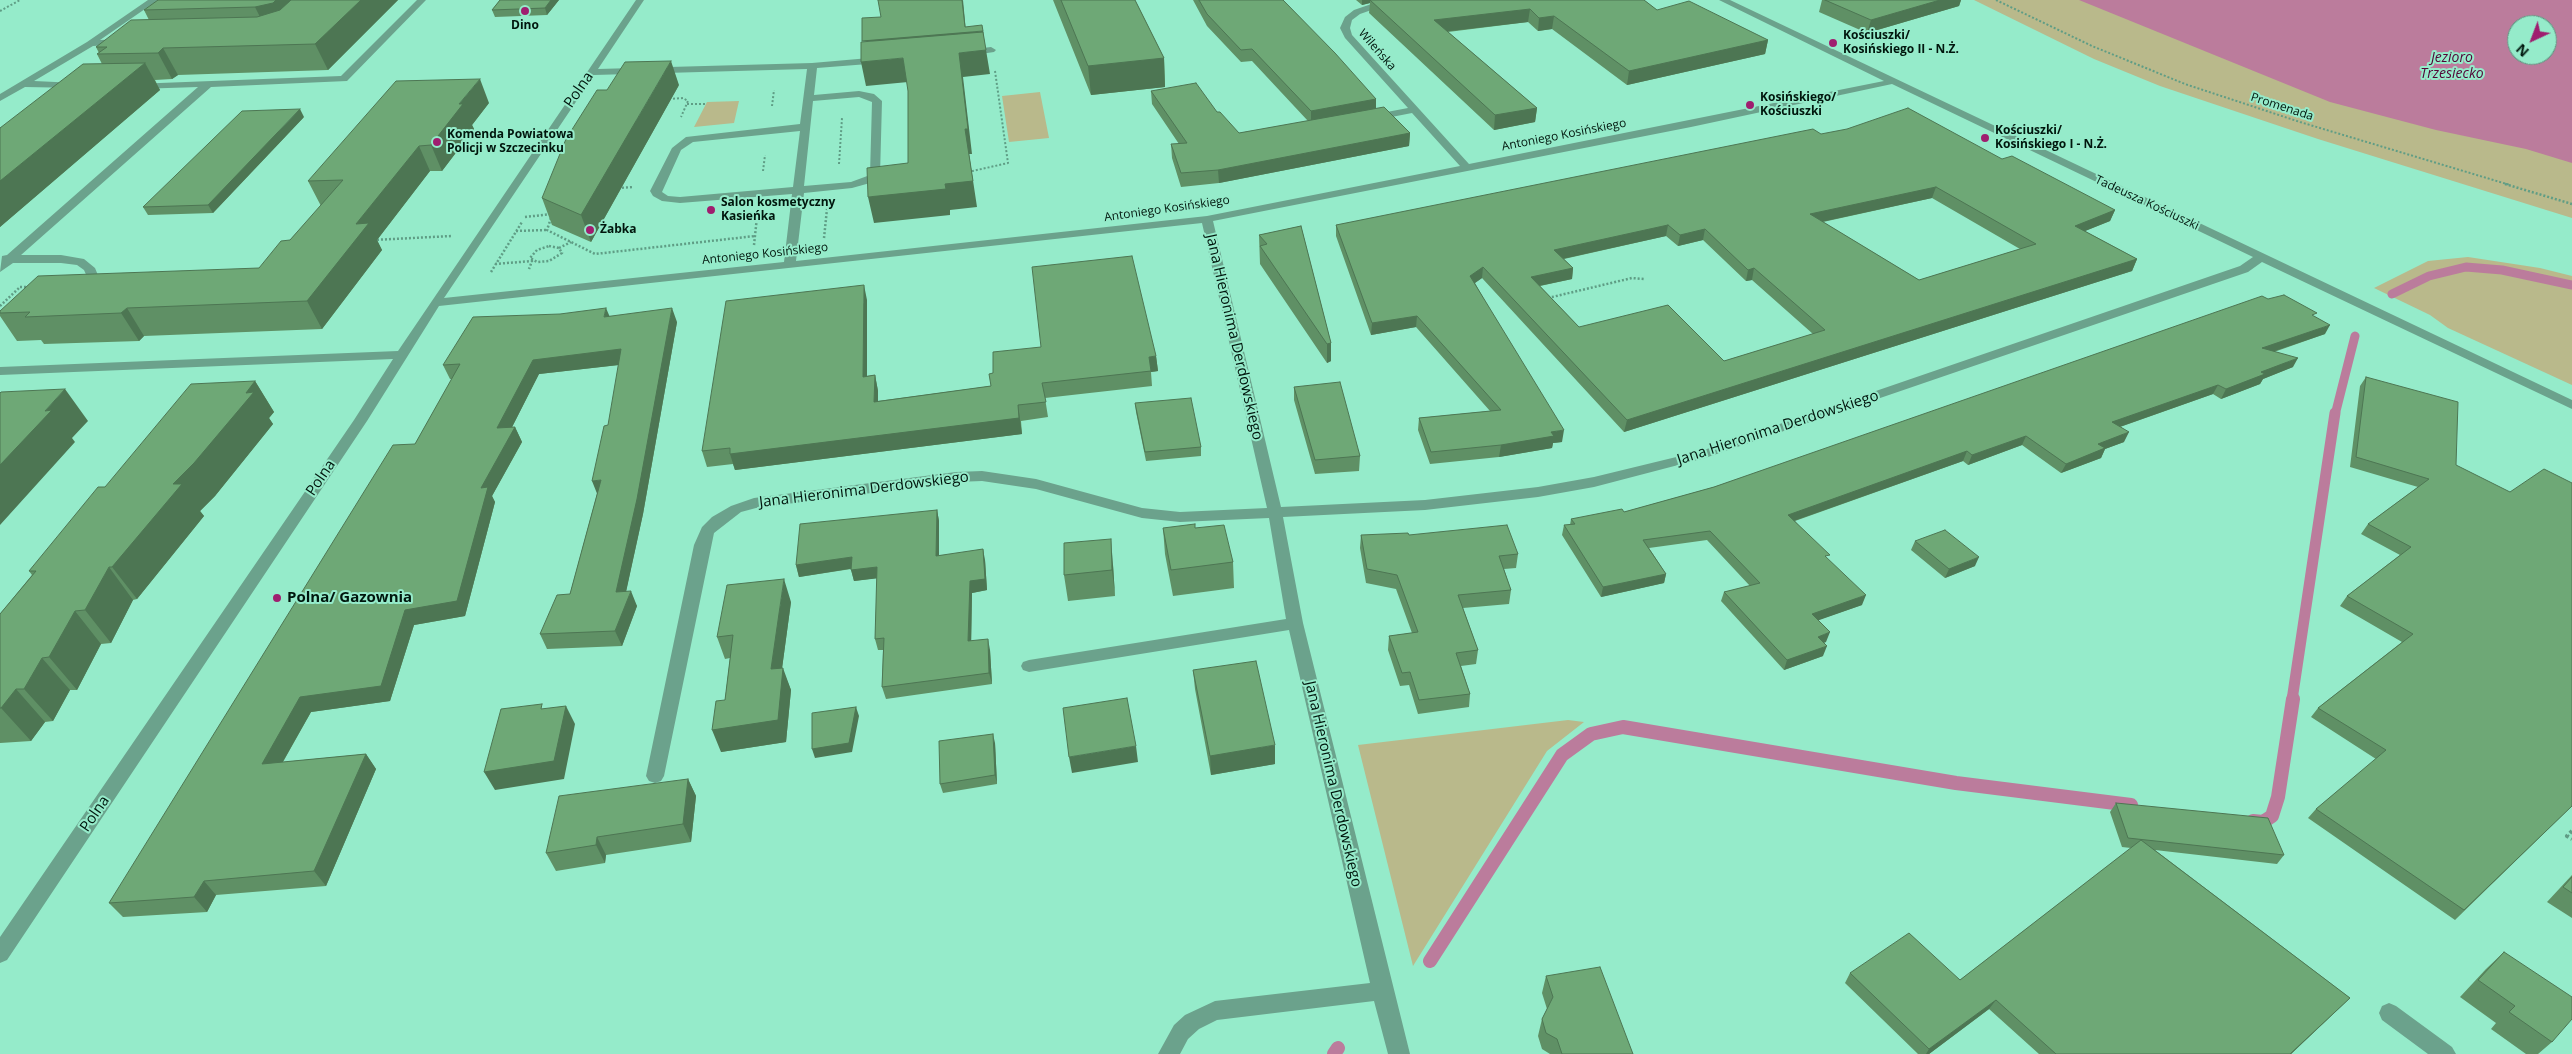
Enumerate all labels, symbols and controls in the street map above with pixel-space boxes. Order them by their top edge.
marker: Dino [519,5,531,17]
north arrow [2507,15,2557,65]
place label: Dino [511,19,539,33]
street label: Wileńska [1355,26,1399,74]
place label: Kościuszki/ Kosińskiego II - N.Ż. [1843,29,1959,57]
marker: Kościuszki/ Kosińskiego II - N.Ż. [1827,37,1839,49]
text: N [2511,40,2533,61]
water label: Jezioro Trzesiecko [2420,50,2484,82]
street label: Polna [561,69,597,111]
street label: Promenada [2249,90,2315,124]
place label: Kosińskiego/ Kościuszki [1760,91,1836,119]
marker: Kosińskiego/ Kościuszki [1744,99,1756,111]
street label: Antoniego Kosińskiego [1500,116,1628,154]
place label: Kościuszki/ Kosińskiego I - N.Ż. [1995,124,2107,152]
place label: Komenda Powiatowa Policji w Szczecinku [447,128,573,156]
marker: Kościuszki/ Kosińskiego I - N.Ż. [1979,132,1991,144]
marker: Komenda Powiatowa Policji w Szczecinku [431,136,443,148]
street label: Tadeusza Kościuszki [2093,173,2201,233]
street label: Antoniego Kosińskiego [1103,193,1231,225]
place label: Salon kosmetyczny Kasieńka [721,196,835,224]
marker: Salon kosmetyczny Kasieńka [705,204,717,216]
place label: Żabka [600,223,636,237]
marker: Żabka [584,224,596,236]
street label: Jana Hieronima Derdowskiego [1201,232,1267,442]
street label: Antoniego Kosińskiego [701,240,829,268]
street label: Jana Hieronima Derdowskiego [1675,387,1881,469]
street label: Polna [303,457,339,499]
street label: Jana Hieronima Derdowskiego [758,468,970,512]
place label: Polna/ Gazownia [287,589,412,607]
marker: Polna/ Gazownia [271,592,283,604]
street label: Jana Hieronima Derdowskiego [1300,679,1366,889]
street label: Polna [77,793,113,835]

